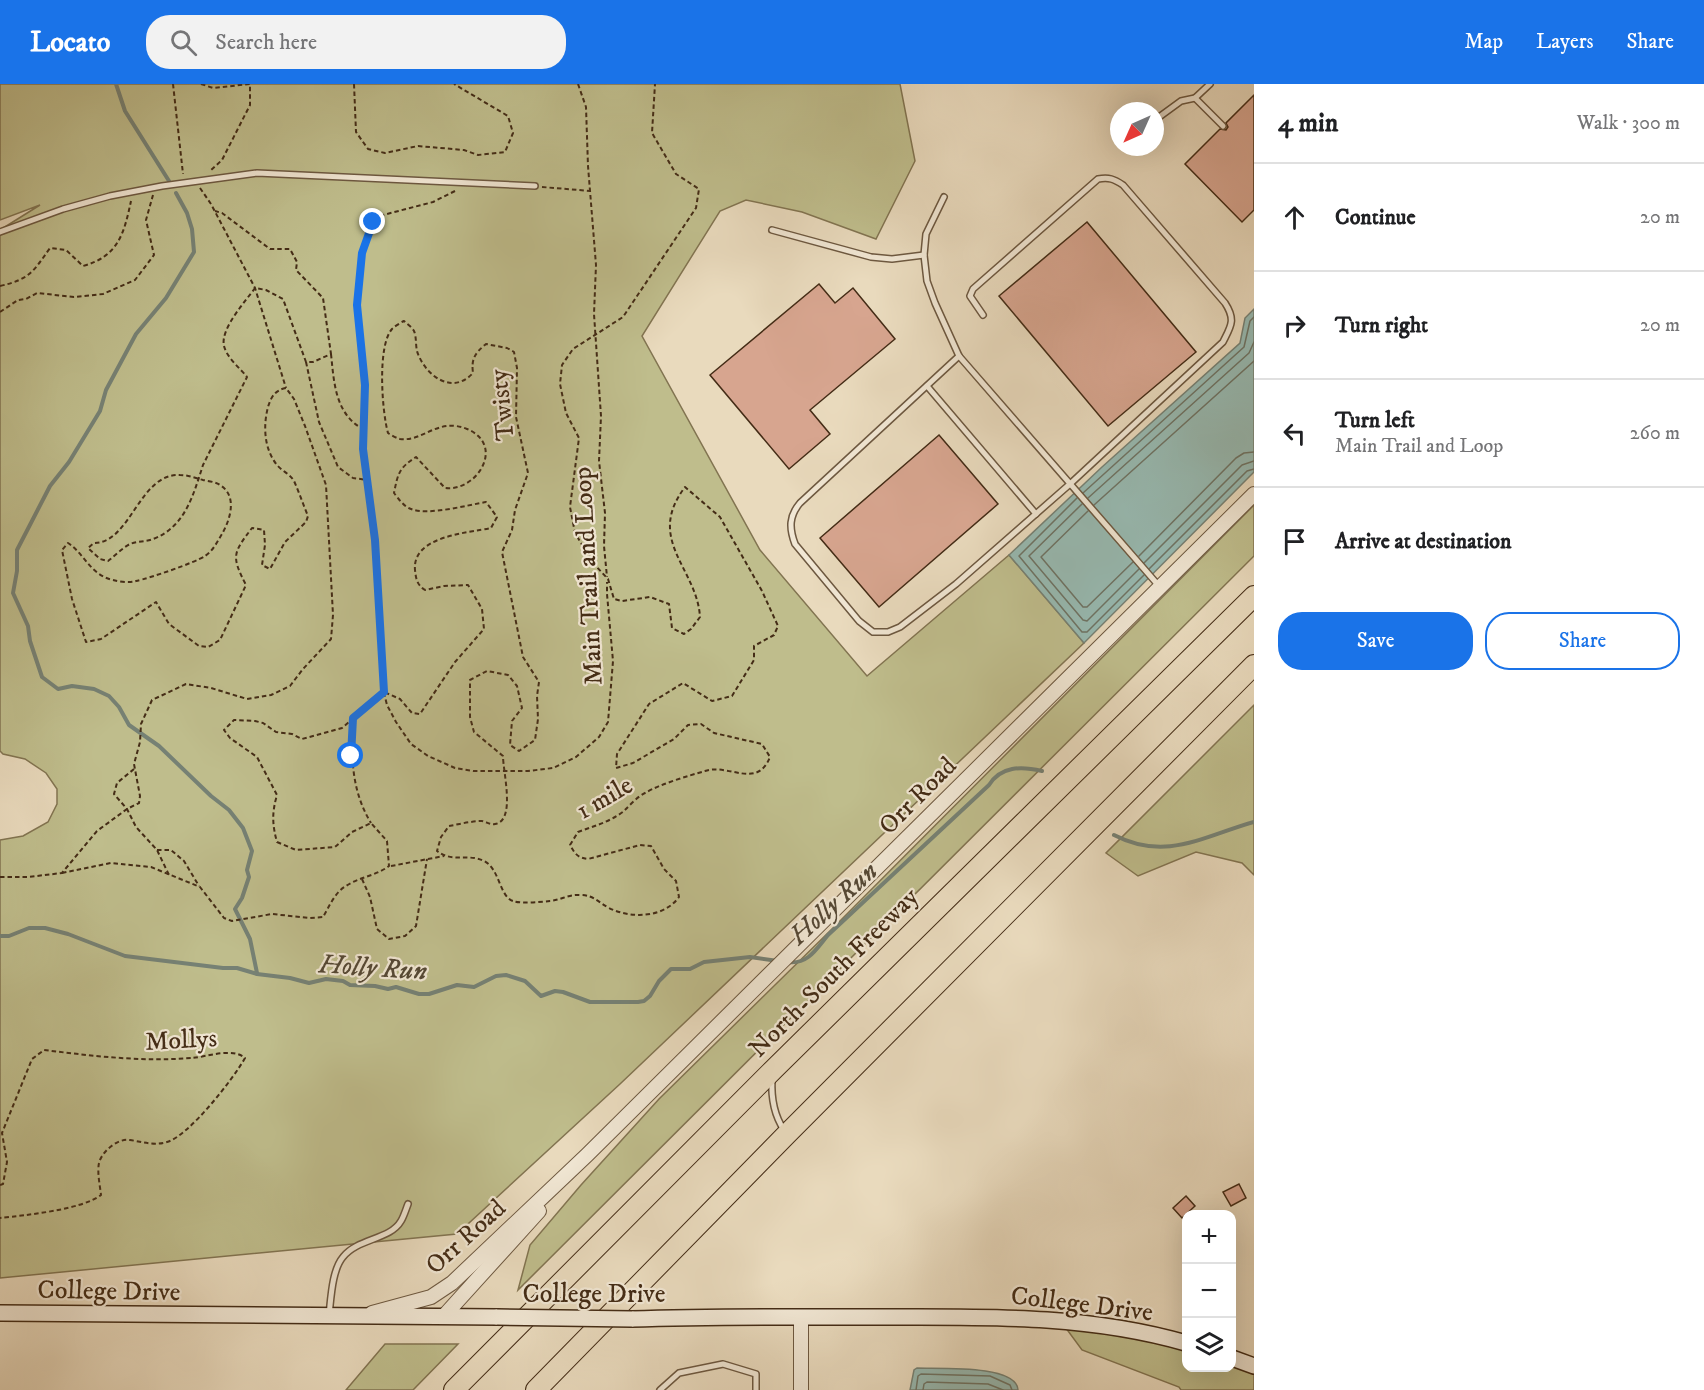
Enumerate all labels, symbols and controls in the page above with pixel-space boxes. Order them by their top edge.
search box [146,15,566,69]
text: Locato [30,25,110,60]
icon: search [167,26,200,59]
text: Search here [215,29,317,56]
text: Map [1464,29,1503,55]
text: Layers [1536,29,1594,55]
text: Share [1627,29,1674,55]
north arrow [1110,102,1164,156]
text: 4 min [1278,107,1338,140]
text: Walk · 300 m [1577,111,1680,136]
icon: ahead [1278,201,1311,234]
text: Continue [1335,204,1416,231]
text: 20 m [1640,205,1680,230]
route end [359,208,385,234]
icon: right [1278,309,1311,342]
text: Turn right [1335,312,1428,339]
text: 20 m [1640,313,1680,338]
street label: Twisty [482,367,523,442]
text: Turn left [1335,407,1415,434]
icon: left [1278,417,1311,450]
text: 260 m [1630,421,1680,446]
text: Main Trail and Loop [1335,434,1503,459]
street label: Main Trail and Loop [566,466,611,686]
icon: arrive [1278,525,1311,558]
text: Arrive at destination [1335,528,1512,555]
button: Save [1278,612,1473,670]
button: Share [1485,612,1680,670]
route start [337,742,363,768]
street label: Orr Road [872,750,964,842]
street label: 1 mile [571,769,639,828]
water label: Holly Run [781,855,886,953]
street label: North-South Freeway [742,880,927,1065]
water label: Holly Run [317,947,428,989]
street label: Mollys [144,1022,218,1059]
street label: Orr Road [419,1192,513,1282]
map controls [1182,1210,1236,1372]
button: + [1182,1210,1236,1264]
button: − [1182,1264,1236,1318]
street label: College Drive [37,1274,181,1309]
street label: College Drive [522,1278,666,1311]
street label: College Drive [1009,1279,1155,1330]
button: layers [1182,1318,1236,1372]

